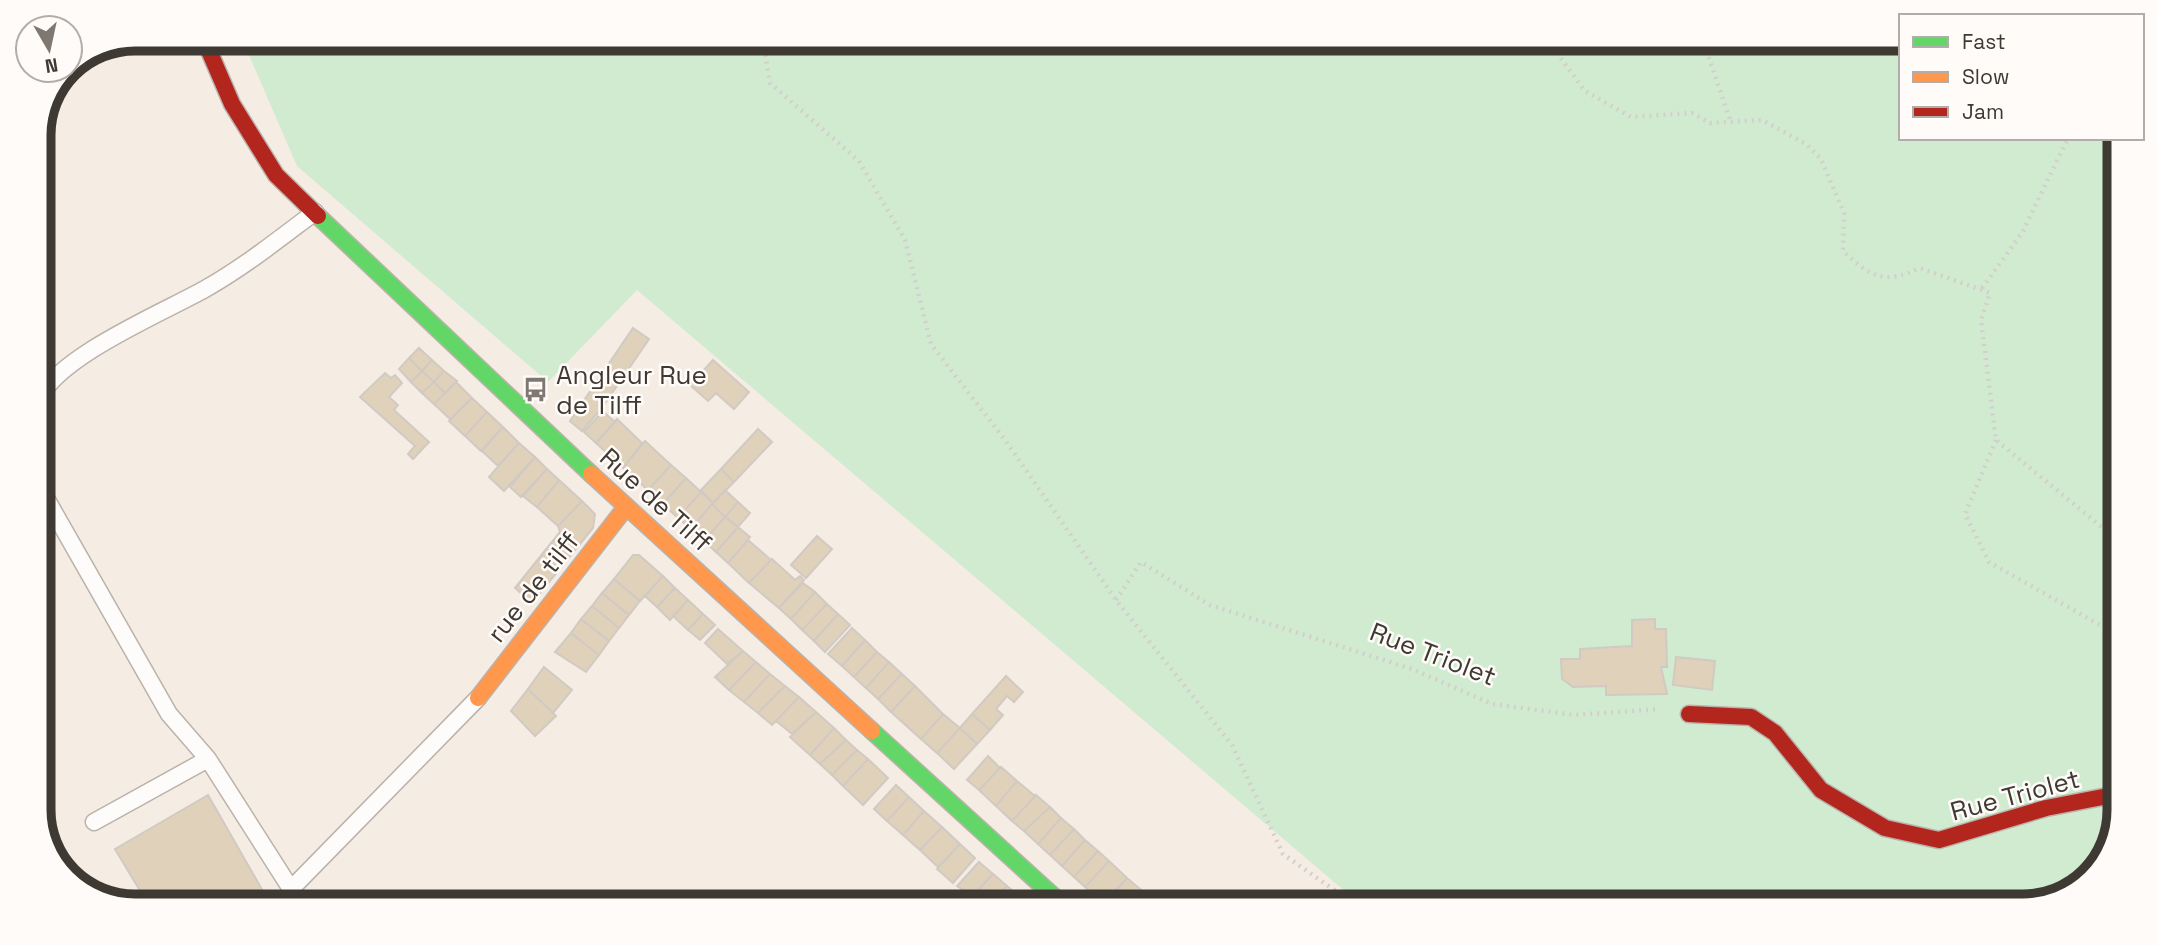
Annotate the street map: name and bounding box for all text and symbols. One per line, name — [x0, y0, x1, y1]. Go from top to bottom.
north arrow — [14, 14, 84, 84]
legend — [1899, 14, 2144, 140]
text: Fast — [1962, 28, 2006, 55]
text: N — [43, 52, 60, 79]
text: Slow — [1962, 63, 2010, 90]
text: Jam — [1962, 98, 2004, 125]
place label: Angleur Rue de Tilff — [556, 358, 707, 422]
bus stop icon: Angleur Rue de Tilff — [522, 376, 550, 404]
street label: Rue de Tilff — [593, 440, 720, 560]
street label: rue de tilff — [479, 525, 587, 649]
street label: Rue Triolet — [1365, 614, 1501, 694]
street label: Rue Triolet — [1947, 761, 2083, 829]

